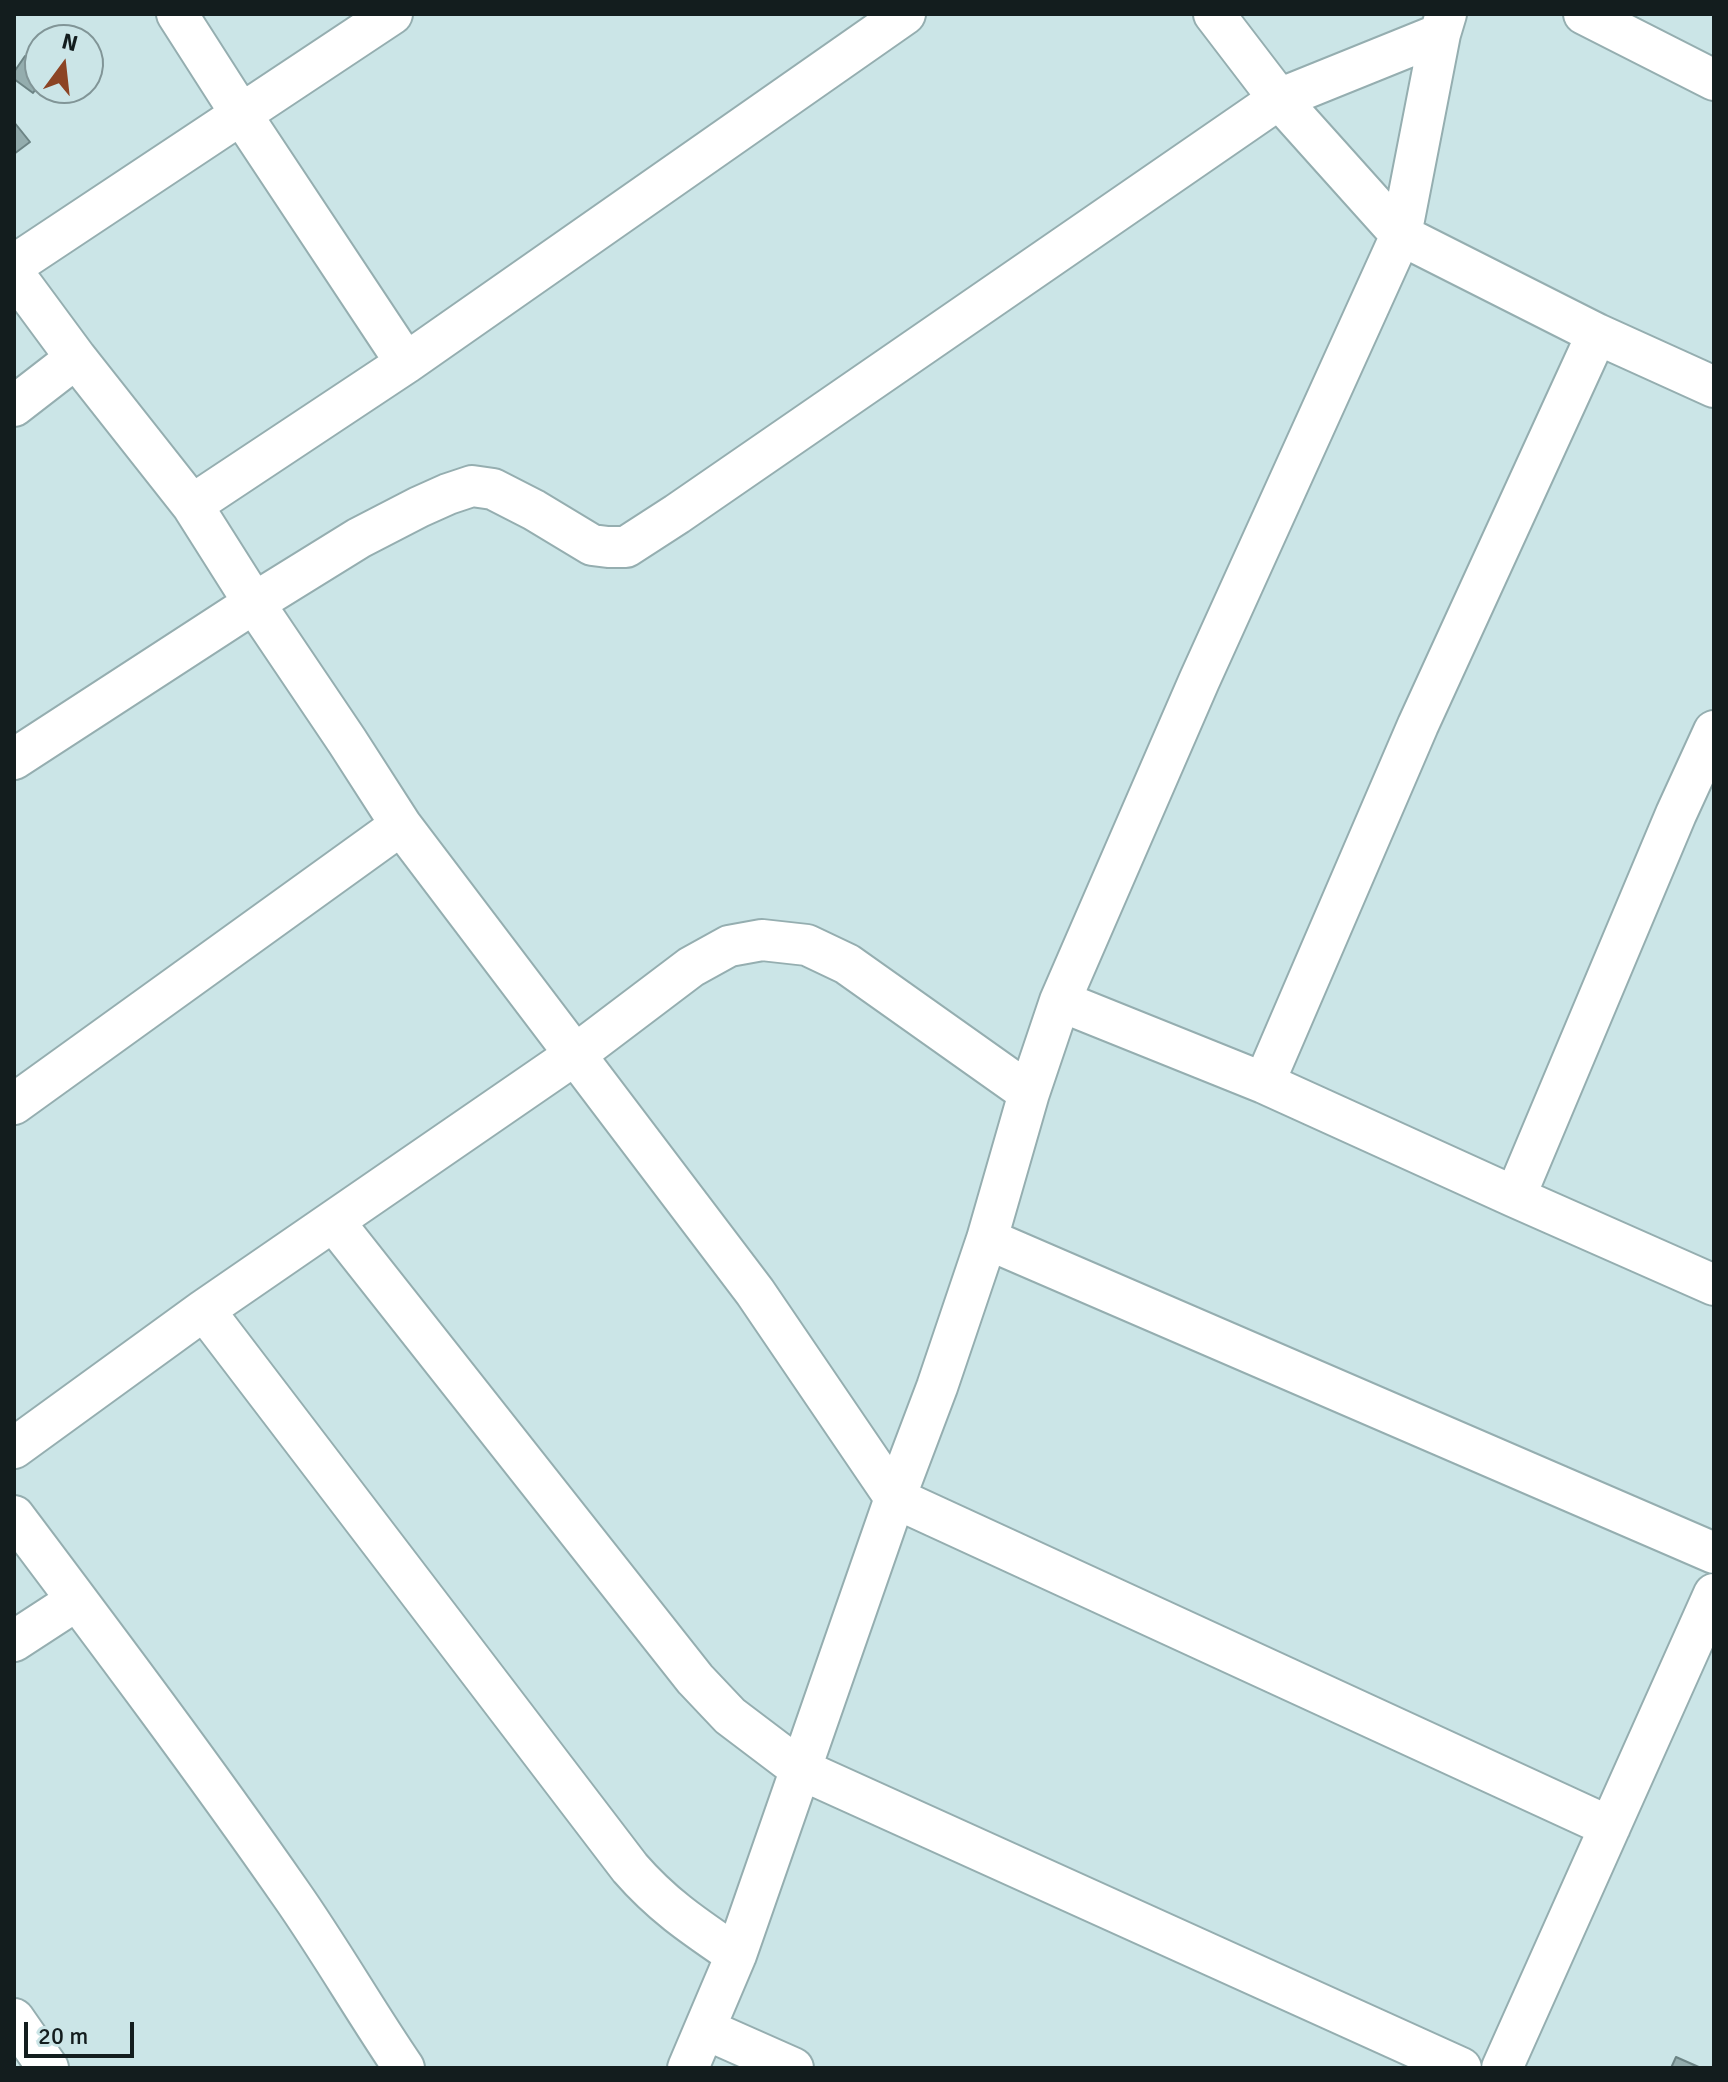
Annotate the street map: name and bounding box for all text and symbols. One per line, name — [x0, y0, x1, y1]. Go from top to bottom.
north arrow — [24, 24, 104, 104]
text: N — [59, 27, 81, 57]
scale bar — [28, 2006, 138, 2056]
text: 20 m — [38, 2021, 88, 2051]

